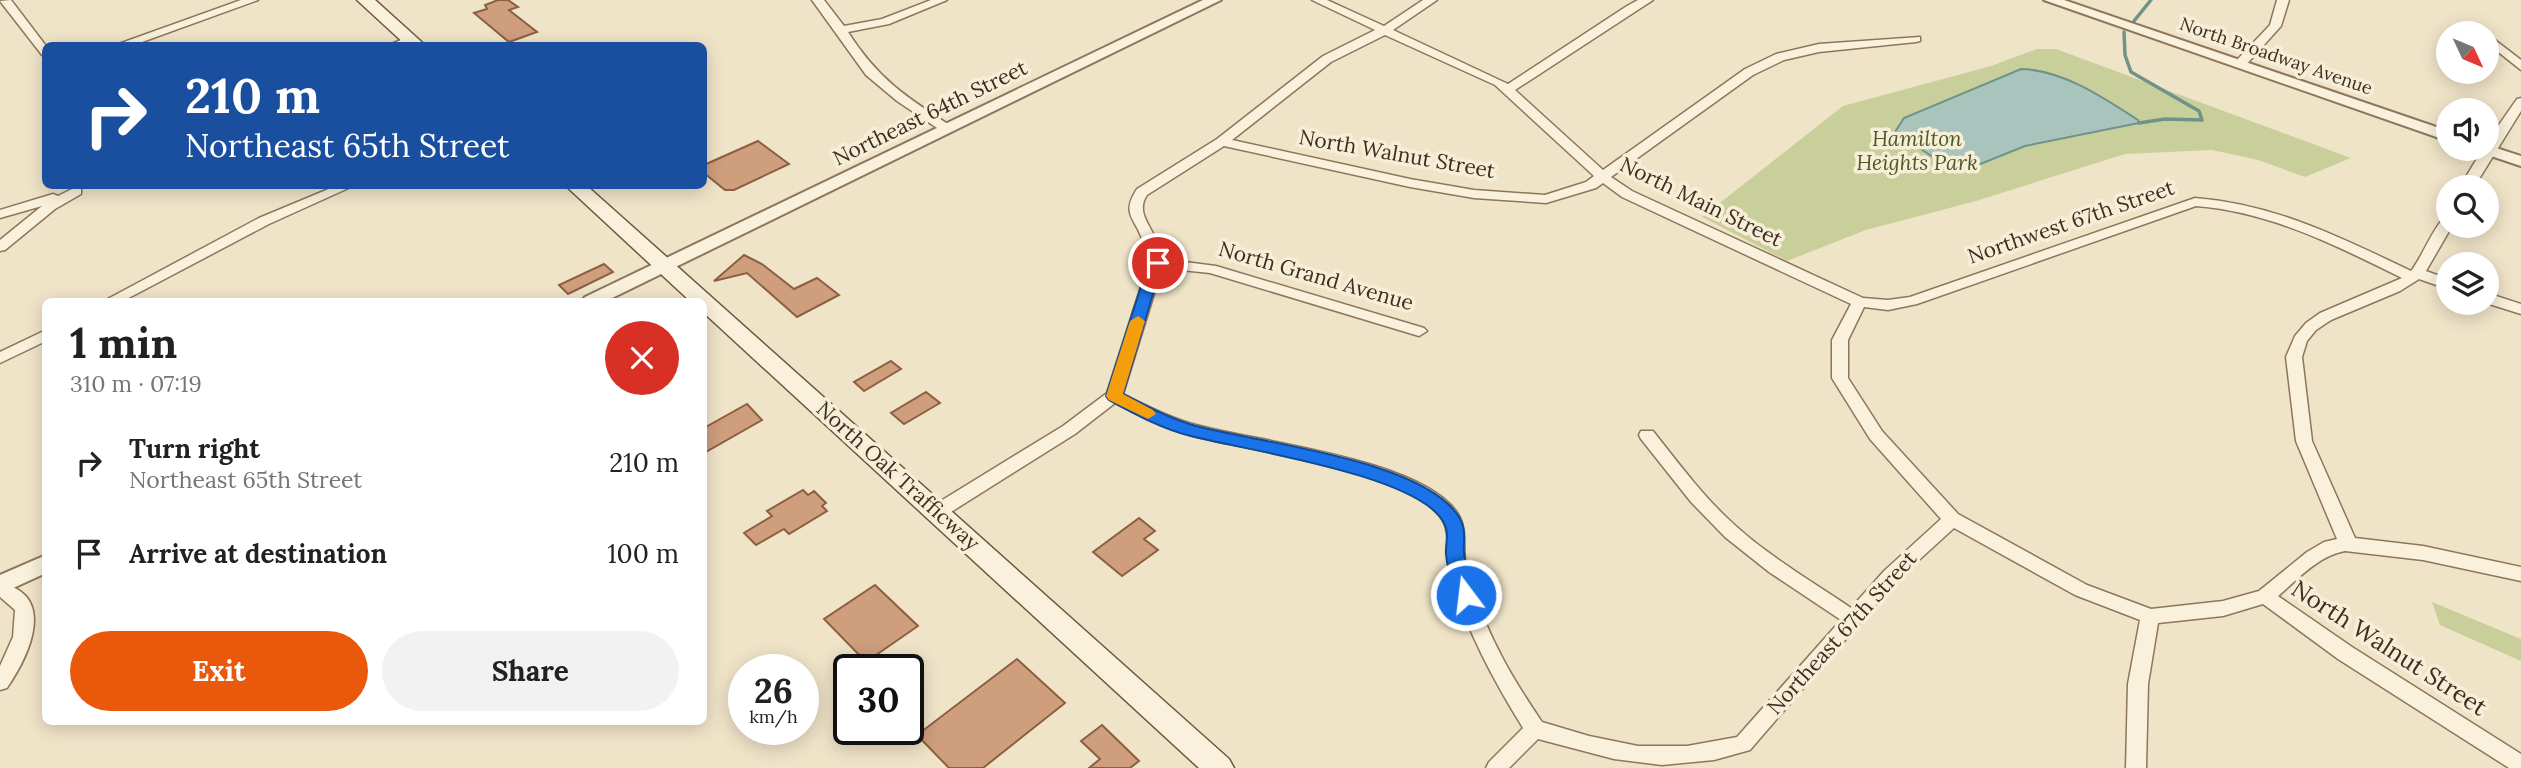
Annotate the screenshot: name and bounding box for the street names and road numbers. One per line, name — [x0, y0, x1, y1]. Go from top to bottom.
street label: North Broadway Avenue — [2177, 12, 2376, 99]
street label: Northeast 64th Street — [828, 53, 1032, 171]
street label: North Walnut Street — [1297, 123, 1498, 184]
street label: North Main Street — [1616, 151, 1788, 253]
street label: Northwest 67th Street — [1964, 173, 2178, 270]
street label: North Grand Avenue — [1216, 235, 1417, 316]
street label: North Oak Trafficway — [811, 395, 986, 556]
street label: Northeast 67th Street — [1761, 545, 1923, 720]
street label: North Walnut Street — [2286, 573, 2494, 723]

